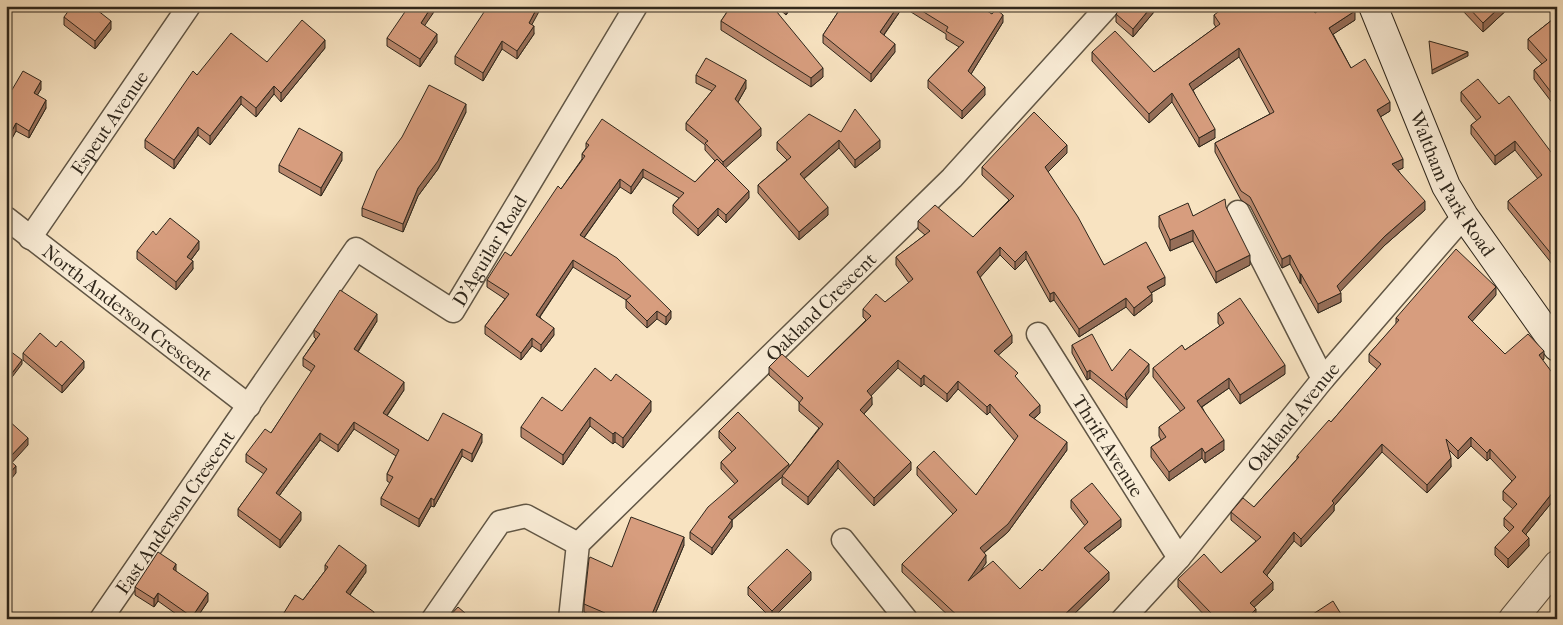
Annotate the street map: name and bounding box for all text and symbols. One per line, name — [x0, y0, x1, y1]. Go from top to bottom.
street label: Espeut Avenue — [67, 67, 153, 179]
street label: Waltham Park Road — [1404, 107, 1500, 261]
street label: D'Aguilar Road — [448, 191, 532, 311]
street label: North Anderson Crescent — [38, 240, 217, 386]
street label: Oakland Crescent — [762, 248, 881, 366]
street label: Oakland Avenue — [1243, 358, 1344, 477]
street label: Thrift Avenue — [1067, 391, 1148, 501]
street label: East Anderson Crescent — [112, 426, 240, 599]

